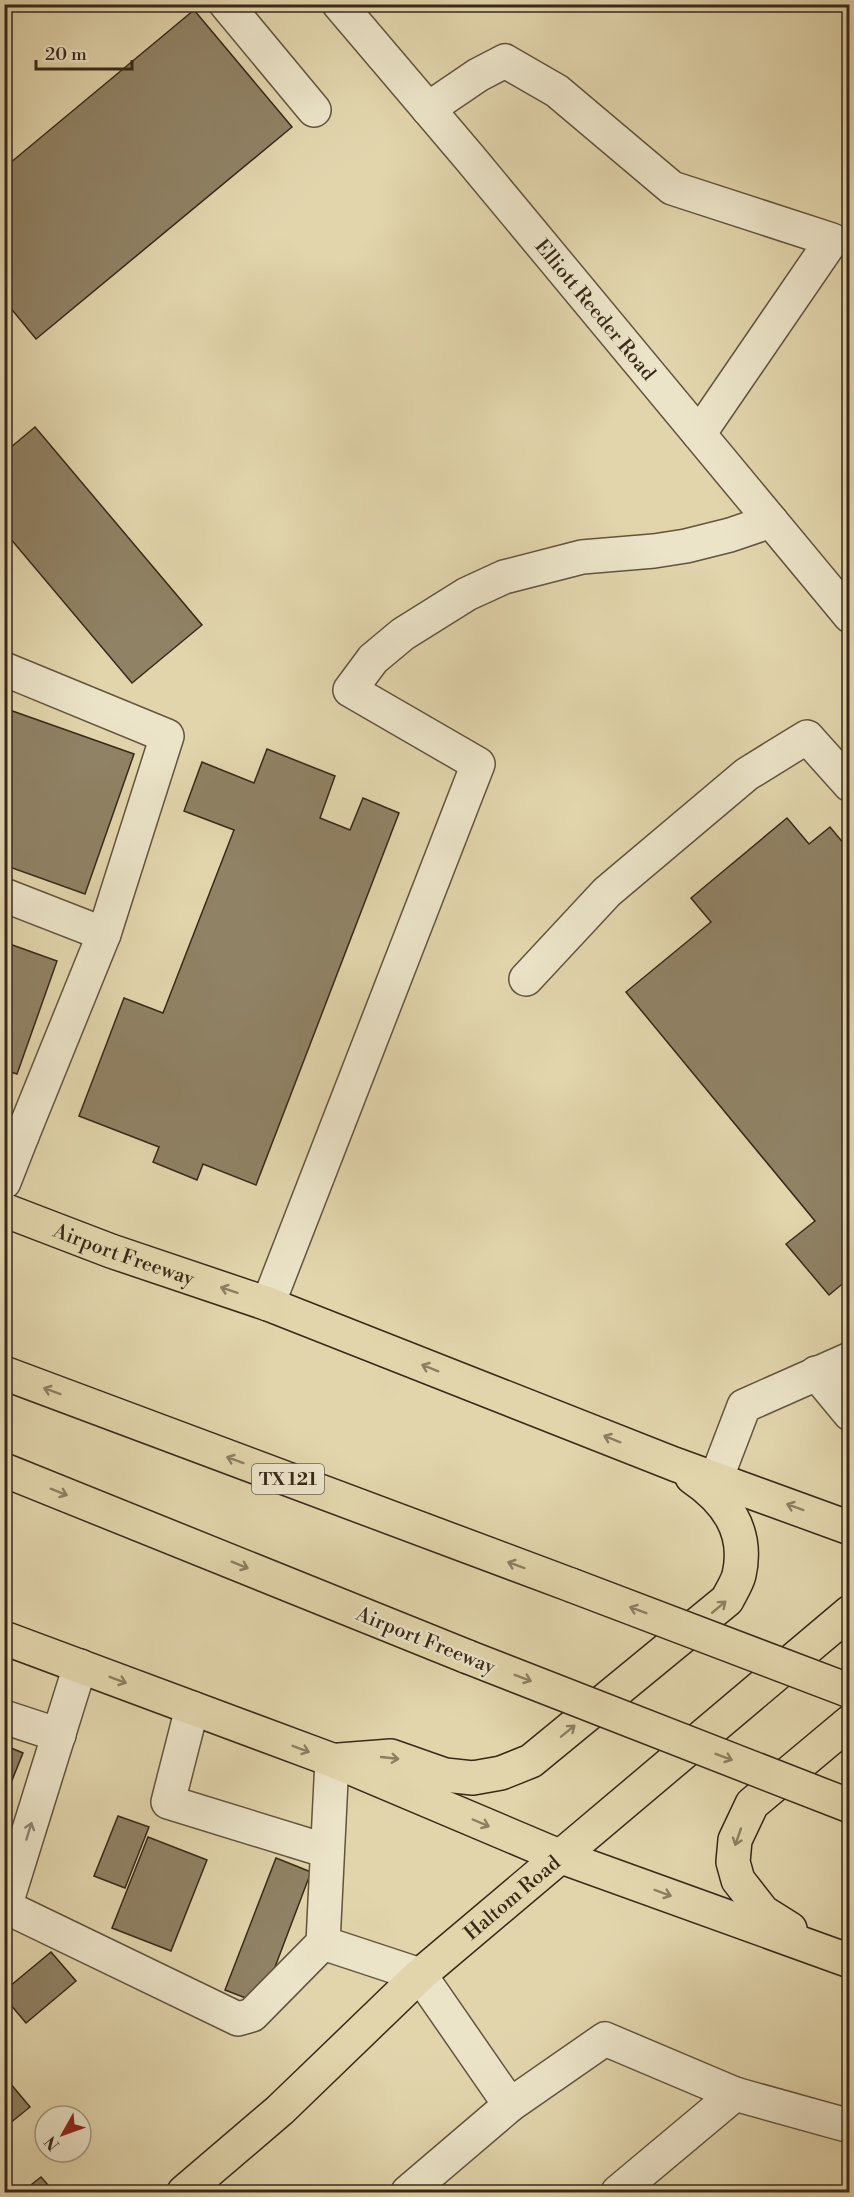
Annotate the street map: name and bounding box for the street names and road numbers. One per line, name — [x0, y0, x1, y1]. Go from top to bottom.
street label: Elliott Reeder Road — [529, 235, 661, 387]
street label: Airport Freeway — [48, 1219, 198, 1292]
road number: TX 121 — [252, 1464, 324, 1494]
street label: Airport Freeway — [351, 1602, 499, 1681]
street label: Haltom Road — [460, 1850, 567, 1946]

